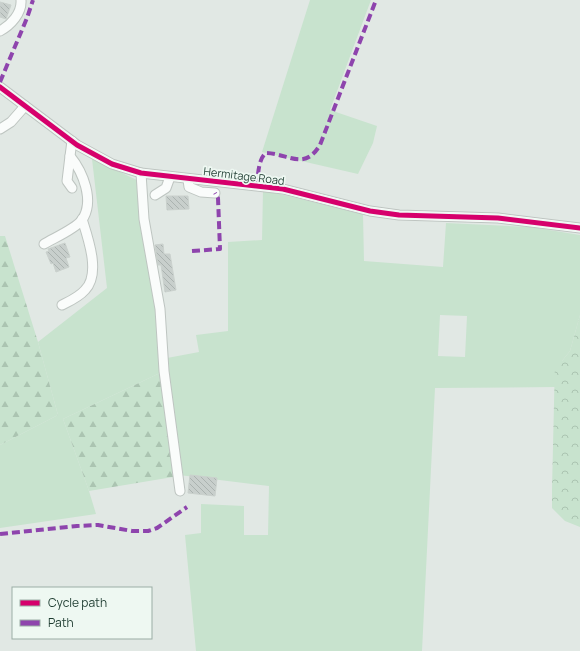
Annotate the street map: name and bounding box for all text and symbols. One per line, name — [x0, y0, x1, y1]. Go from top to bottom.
street label: Hermitage Road — [203, 163, 285, 188]
legend — [12, 587, 152, 639]
text: Cycle path — [48, 594, 107, 611]
text: Path — [48, 614, 74, 631]

